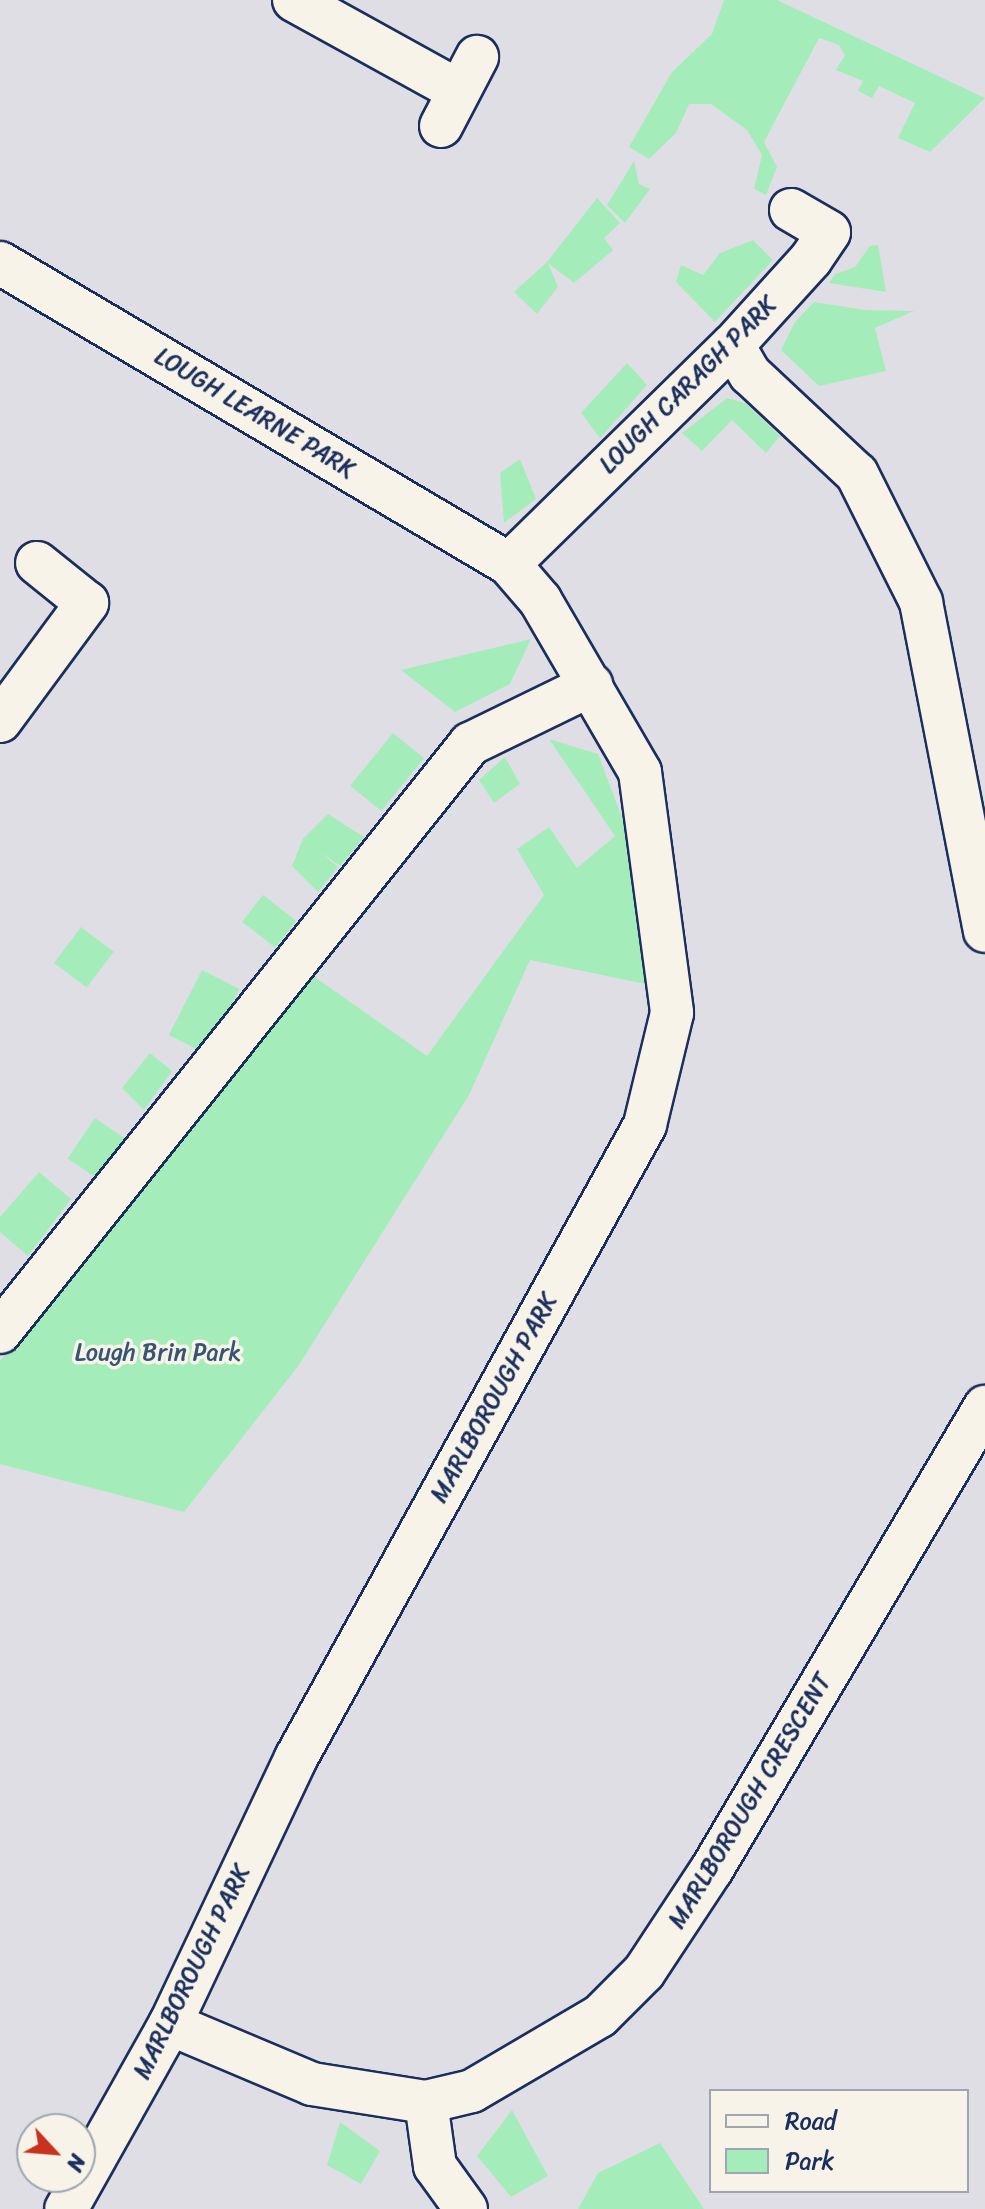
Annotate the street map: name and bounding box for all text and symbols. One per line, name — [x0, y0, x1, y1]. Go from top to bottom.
street label: LOUGH CARAGH PARK — [594, 291, 782, 479]
street label: LOUGH LEARNE PARK — [150, 342, 360, 484]
street label: MARLBOROUGH PARK — [425, 1289, 563, 1507]
park label: Lough Brin Park — [74, 1339, 242, 1367]
street label: MARLBOROUGH CRESCENT — [663, 1670, 837, 1932]
street label: MARLBOROUGH PARK — [128, 1861, 256, 2083]
legend — [709, 2089, 969, 2193]
text: Road — [785, 2100, 836, 2142]
north arrow — [16, 2113, 96, 2193]
text: Park — [785, 2140, 834, 2182]
text: N — [55, 2147, 97, 2178]

